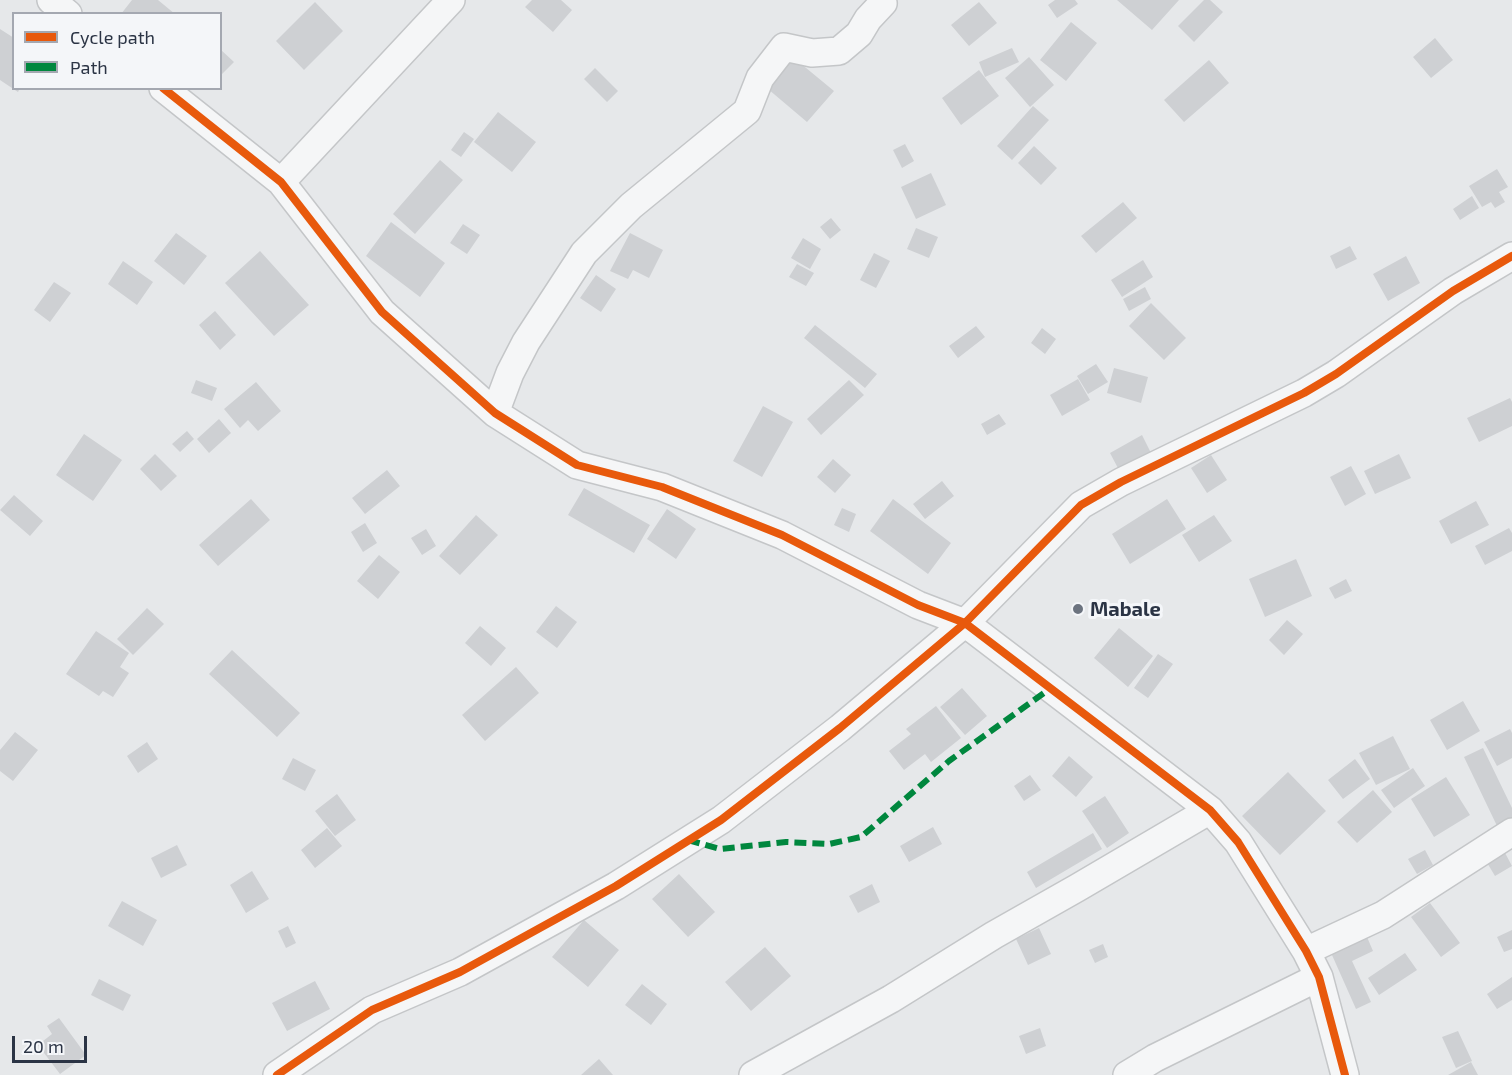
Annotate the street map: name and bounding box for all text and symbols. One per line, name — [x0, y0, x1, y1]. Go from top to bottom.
legend — [12, 12, 222, 90]
text: Cycle path — [70, 26, 155, 48]
text: Path — [70, 56, 108, 78]
place label: Mabale — [1090, 597, 1161, 621]
marker: Mabale — [1071, 602, 1085, 616]
scale bar — [15, 1024, 90, 1062]
text: 20 m — [23, 1035, 64, 1057]

